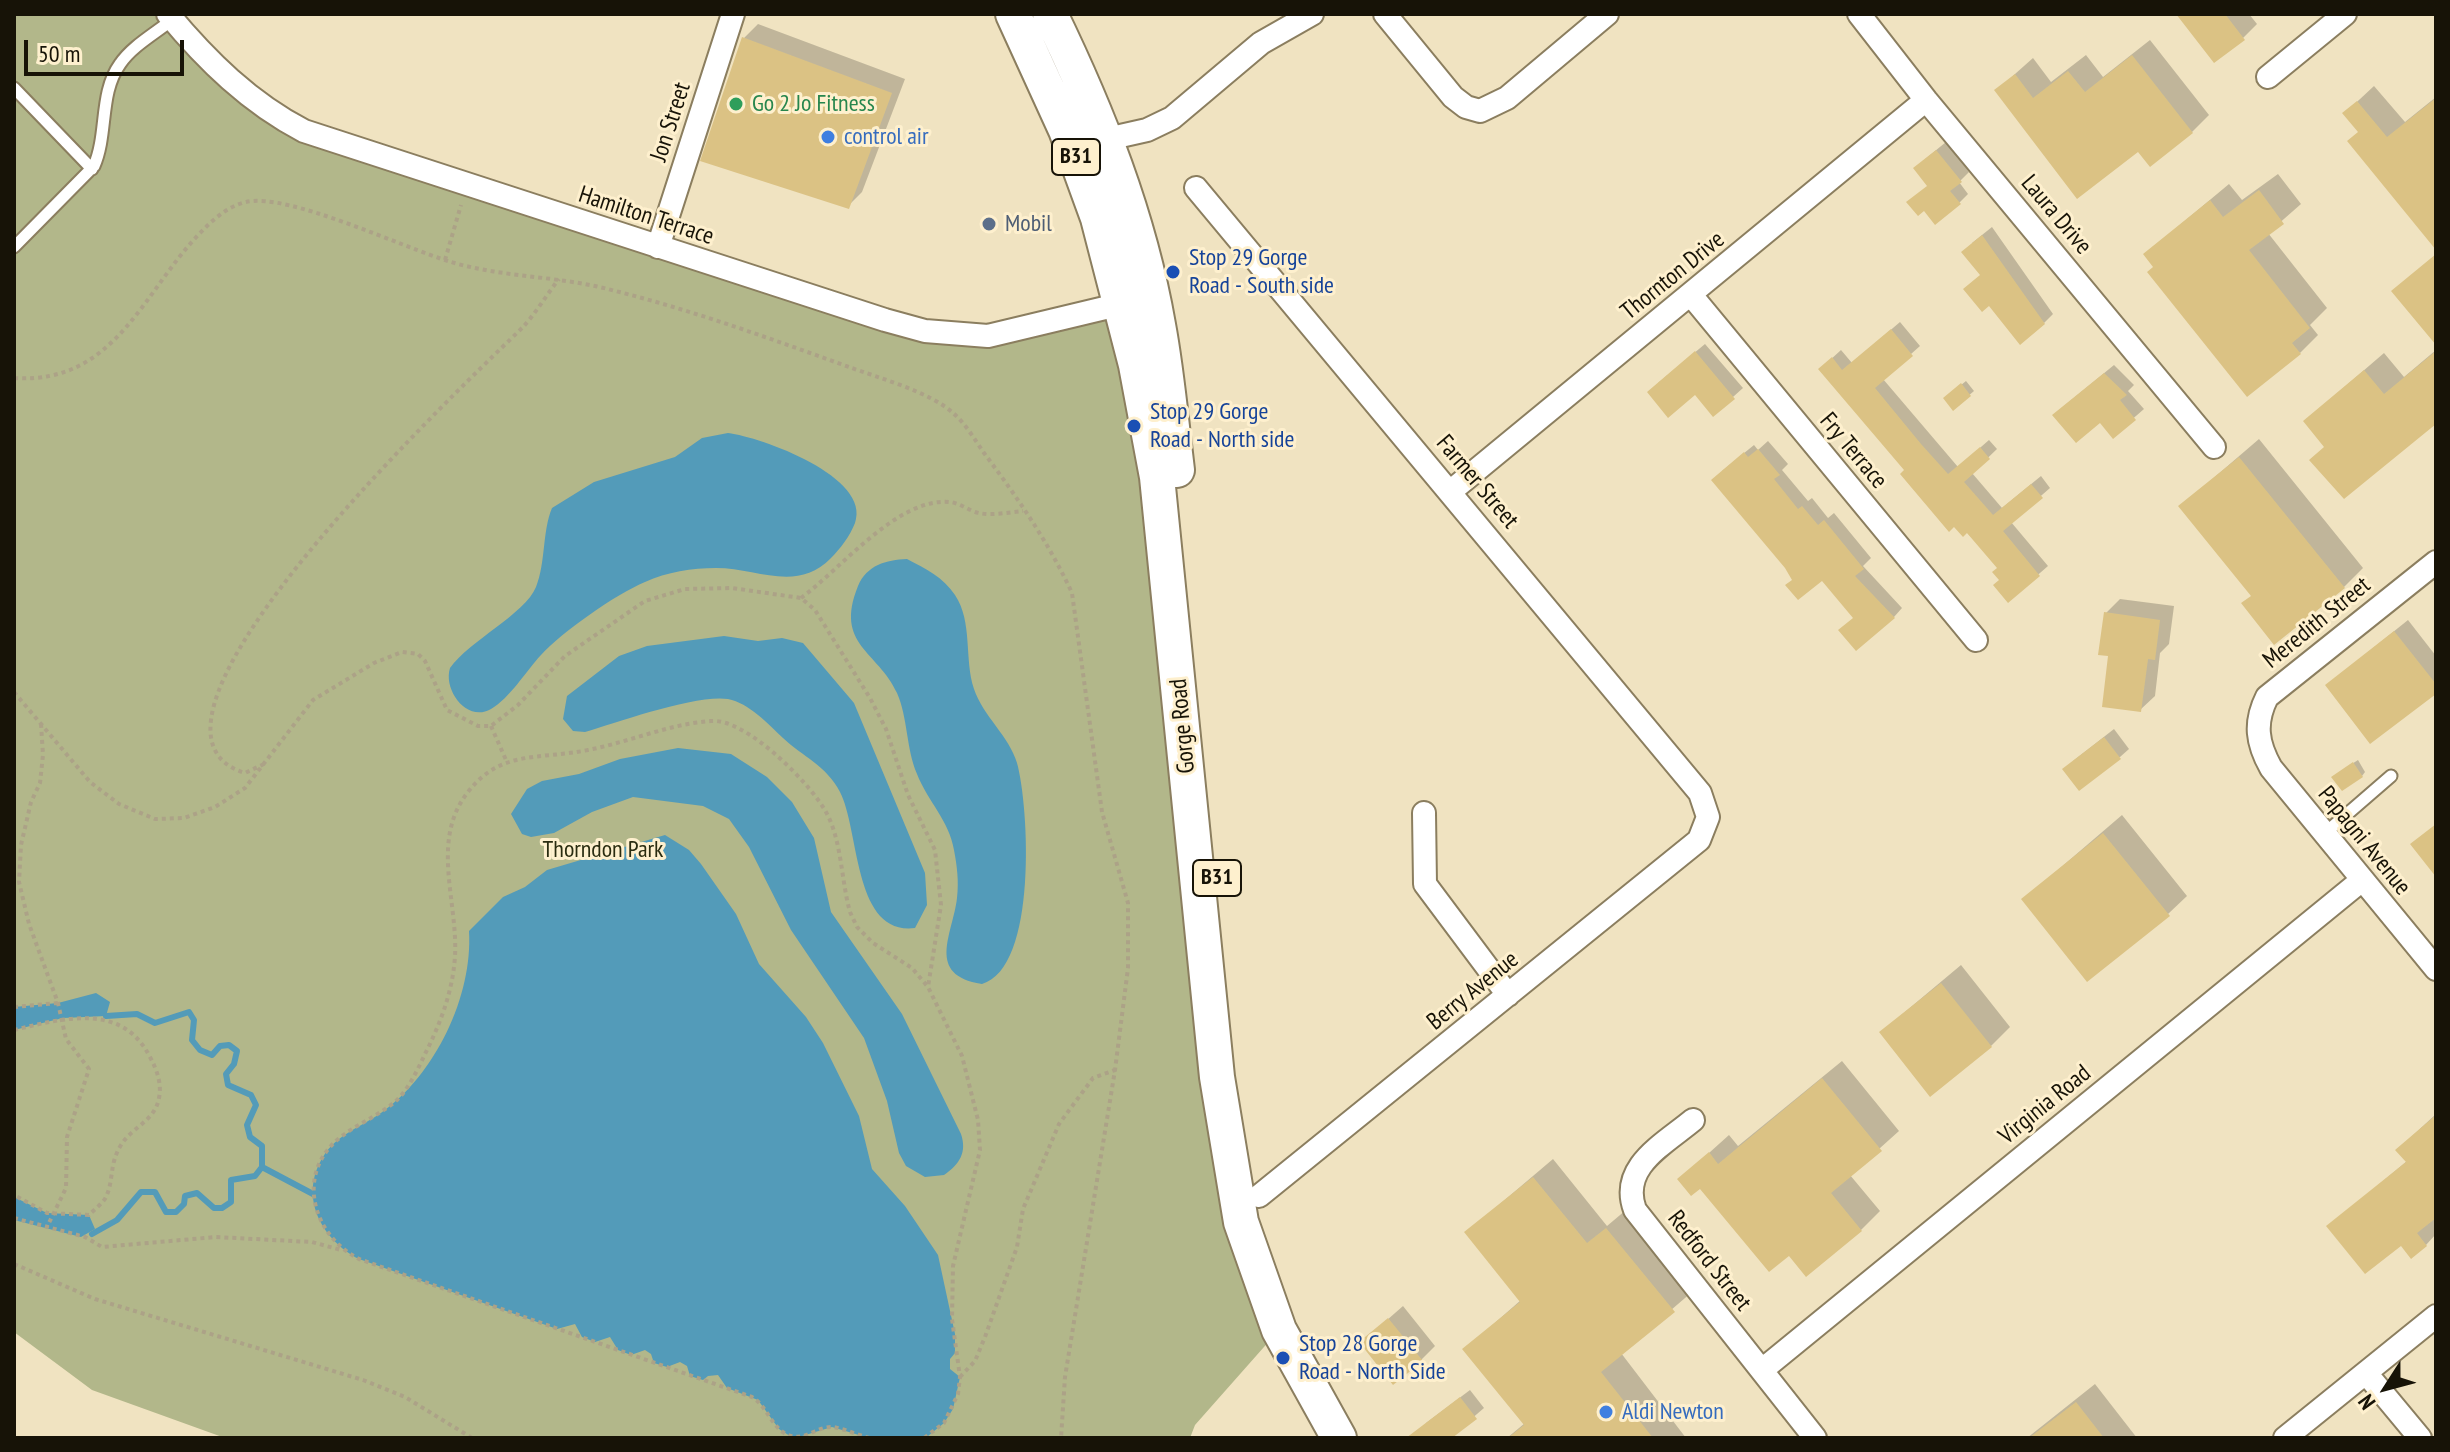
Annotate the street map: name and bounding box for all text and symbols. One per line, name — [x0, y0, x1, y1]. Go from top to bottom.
scale bar — [28, 24, 188, 74]
text: 50 m — [38, 38, 80, 69]
street label: Jon Street — [645, 79, 697, 165]
place label: Go 2 Jo Fitness — [752, 90, 875, 118]
marker: Go 2 Jo Fitness — [727, 95, 745, 113]
place label: control air — [844, 123, 929, 151]
marker: control air — [819, 128, 837, 146]
road number: B31 — [1052, 139, 1100, 175]
street label: Laura Drive — [2015, 170, 2097, 260]
street label: Hamilton Terrace — [575, 181, 717, 251]
place label: Mobil — [1005, 210, 1052, 238]
marker: Mobil — [980, 215, 998, 233]
street label: Thornton Drive — [1615, 226, 1731, 326]
place label: Stop 29 Gorge Road - South side — [1189, 244, 1334, 300]
marker: Stop 29 Gorge Road - South side — [1164, 263, 1182, 281]
place label: Stop 29 Gorge Road - North side — [1150, 398, 1294, 454]
street label: Fry Terrace — [1813, 407, 1893, 495]
marker: Stop 29 Gorge Road - North side — [1125, 417, 1143, 435]
street label: Farmer Street — [1430, 429, 1524, 535]
street label: Meredith Street — [2258, 571, 2376, 675]
street label: Gorge Road — [1165, 677, 1201, 775]
street label: Papagni Avenue — [2311, 781, 2417, 901]
park label: Thorndon Park — [543, 836, 663, 864]
road number: B31 — [1193, 860, 1241, 896]
street label: Berry Avenue — [1422, 945, 1524, 1037]
street label: Virginia Road — [1993, 1059, 2097, 1151]
street label: Redford Street — [1661, 1205, 1757, 1317]
place label: Stop 28 Gorge Road - North Side — [1299, 1330, 1446, 1386]
north arrow — [2346, 1348, 2426, 1428]
marker: Stop 28 Gorge Road - North Side — [1274, 1349, 1292, 1367]
text: N — [2352, 1389, 2381, 1415]
place label: Aldi Newton — [1622, 1398, 1724, 1426]
marker: Aldi Newton — [1597, 1403, 1615, 1421]

